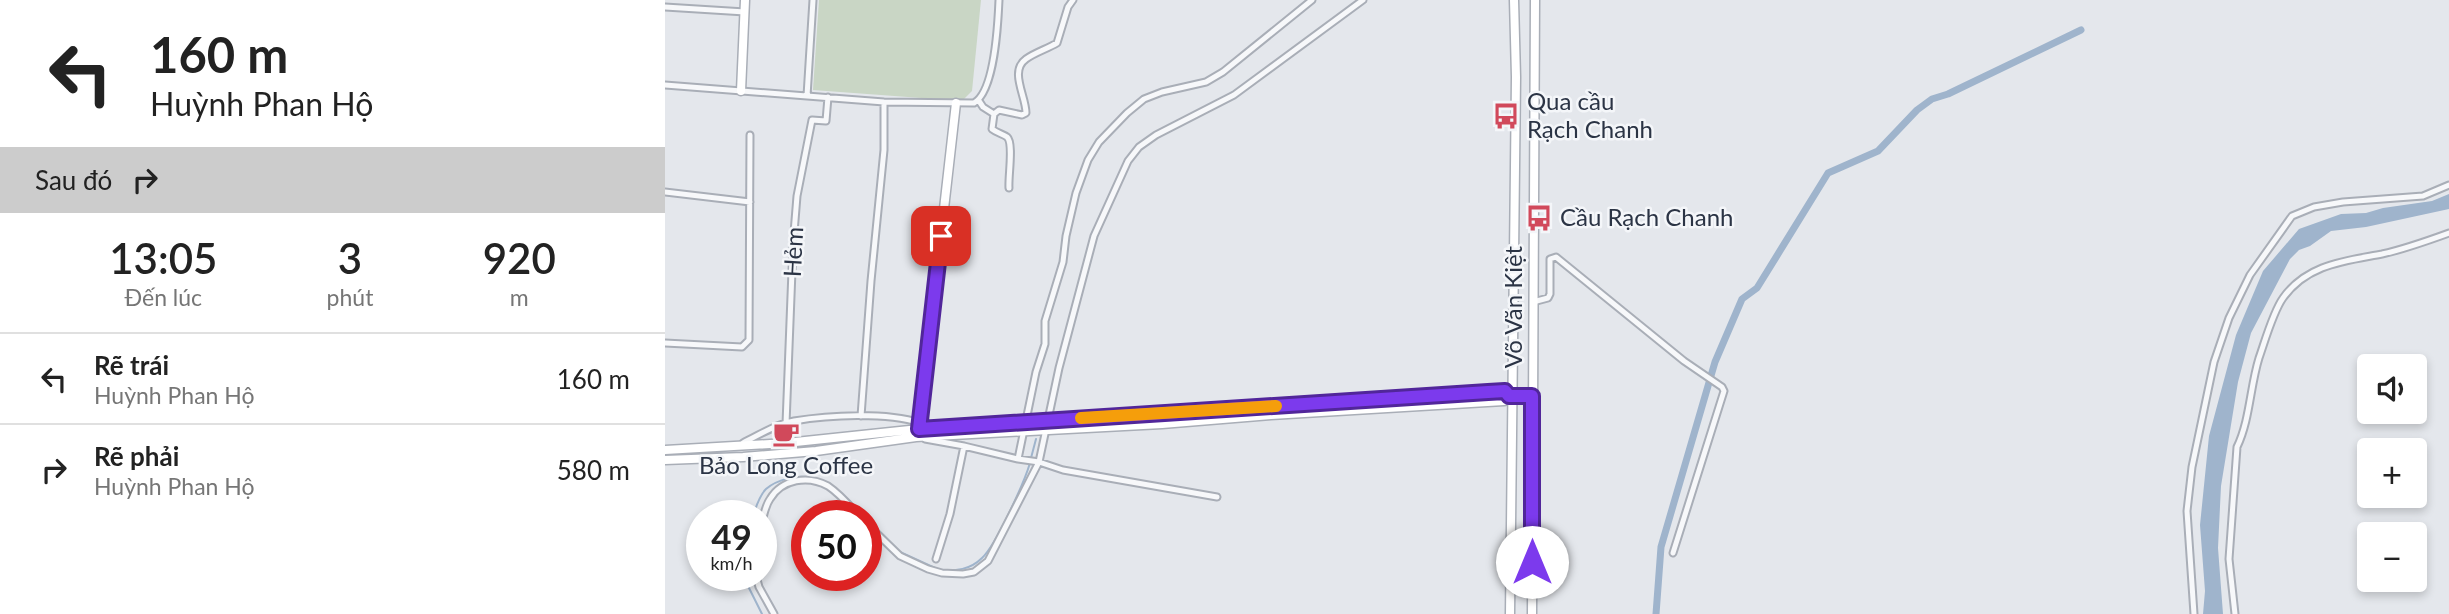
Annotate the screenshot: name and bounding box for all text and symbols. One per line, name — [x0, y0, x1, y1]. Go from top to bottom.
text: 160 m — [150, 25, 288, 83]
icon: left — [35, 28, 126, 119]
text: Huỳnh Phan Hộ — [150, 84, 373, 123]
place label: Qua cầu Rạch Chanh — [1527, 86, 1653, 143]
bus stop icon: Qua cầu Rạch Chanh — [1491, 101, 1521, 131]
icon: right — [126, 161, 164, 199]
text: Sau đó — [35, 164, 112, 196]
place label: Cầu Rạch Chanh — [1560, 202, 1733, 231]
bus stop icon: Cầu Rạch Chanh — [1524, 203, 1554, 233]
pin — [911, 206, 971, 266]
icon: arrive — [922, 217, 960, 255]
street label: Hẻm — [777, 226, 808, 278]
text: 13:05 — [109, 233, 217, 283]
text: 3 — [338, 233, 362, 283]
text: 920 — [483, 233, 556, 283]
street label: Võ Văn Kiệt — [1498, 245, 1527, 368]
text: Đến lúc — [124, 283, 202, 311]
text: phút — [327, 283, 373, 311]
text: m — [510, 283, 529, 311]
text: Rẽ trái — [94, 349, 169, 381]
map controls — [2357, 354, 2427, 592]
button: sound — [2357, 354, 2427, 424]
icon: left — [35, 360, 73, 398]
text: 160 m — [557, 363, 630, 395]
text: Huỳnh Phan Hộ — [94, 381, 255, 409]
cafe icon: Bảo Long Coffee — [771, 419, 801, 449]
button: + — [2357, 438, 2427, 508]
text: Rẽ phải — [94, 440, 179, 472]
place label: Bảo Long Coffee — [699, 450, 873, 479]
icon: right — [35, 451, 73, 489]
text: 580 m — [557, 454, 630, 486]
text: Huỳnh Phan Hộ — [94, 472, 255, 500]
speed limit sign: 50 — [791, 500, 882, 591]
text: 49 — [711, 515, 752, 557]
button: − — [2357, 522, 2427, 592]
position arrow — [1495, 525, 1569, 599]
text: km/h — [710, 552, 753, 574]

